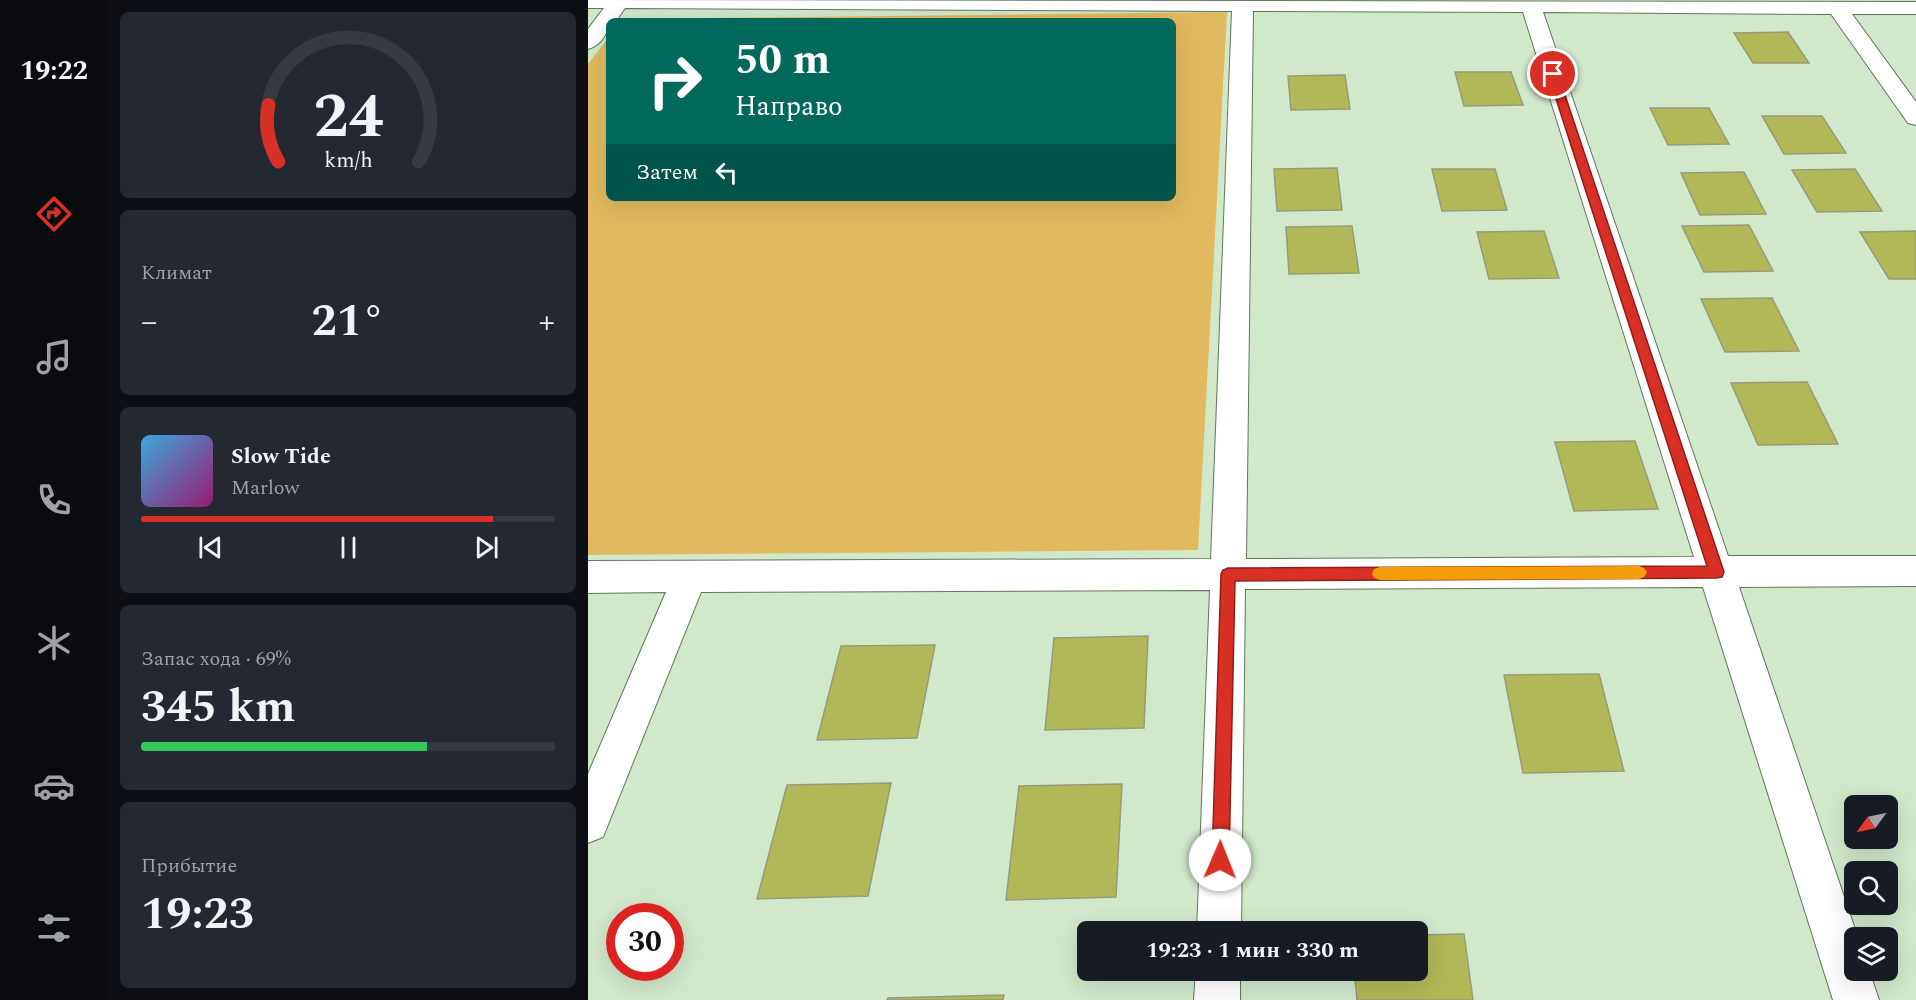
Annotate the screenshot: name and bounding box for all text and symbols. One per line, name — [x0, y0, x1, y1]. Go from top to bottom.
text: 50 m — [735, 29, 830, 92]
icon: right — [636, 42, 714, 120]
pin — [1527, 48, 1578, 99]
text: 19:22 — [20, 50, 88, 92]
icon: arrive — [1536, 57, 1569, 90]
text: 24 — [313, 70, 383, 165]
text: Направо — [735, 86, 843, 128]
text: km/h — [324, 144, 372, 177]
text: Затем — [636, 156, 698, 189]
icon: left — [710, 156, 743, 189]
icon: directions — [33, 193, 75, 235]
text: Климат — [141, 258, 212, 288]
text: 21° — [312, 287, 385, 356]
text: − — [141, 297, 158, 347]
text: + — [539, 297, 555, 347]
icon: music — [33, 336, 75, 378]
text: Slow Tide — [231, 440, 331, 473]
text: Marlow — [231, 473, 300, 503]
icon: phone — [33, 479, 75, 521]
icon: previous — [194, 531, 227, 564]
icon: pause — [332, 531, 365, 564]
icon: next — [470, 531, 503, 564]
icon: climate — [33, 622, 75, 664]
text: Запас хода · 69% — [141, 644, 291, 674]
text: 345 km — [141, 673, 296, 742]
icon: car — [33, 765, 75, 807]
north arrow — [1844, 795, 1898, 849]
map controls — [1844, 795, 1898, 981]
position arrow — [1188, 828, 1252, 892]
text: Прибытие — [141, 851, 237, 881]
button: search — [1844, 861, 1898, 915]
text: 19:23 — [141, 880, 254, 949]
speed limit sign: 30 — [606, 903, 684, 981]
icon: filters — [33, 907, 75, 949]
button: layers — [1844, 927, 1898, 981]
text: 19:23 · 1 мин · 330 m — [1146, 934, 1359, 967]

